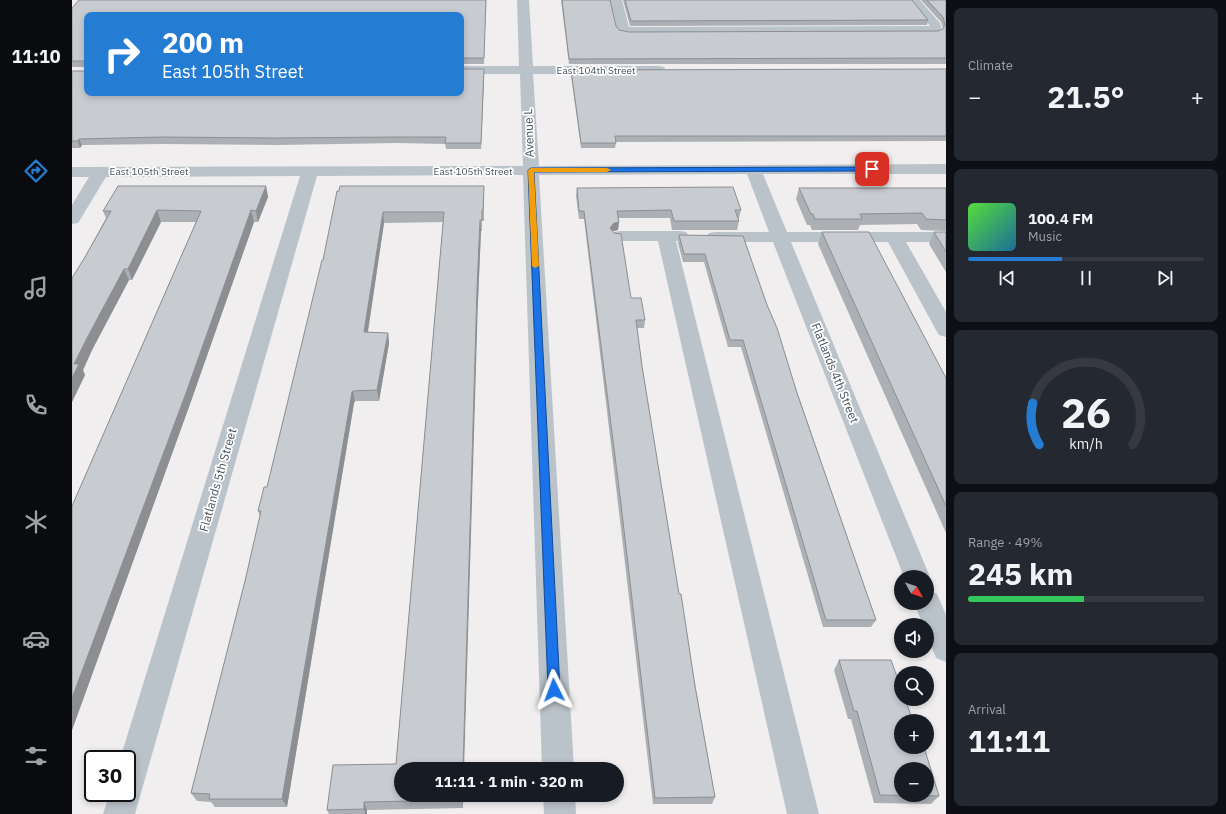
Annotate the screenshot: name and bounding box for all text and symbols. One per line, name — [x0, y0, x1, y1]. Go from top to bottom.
text: 200 m — [162, 24, 244, 61]
icon: right — [96, 28, 148, 80]
text: 11:10 — [11, 45, 61, 68]
text: Climate — [968, 57, 1013, 74]
text: East 105th Street — [162, 60, 304, 83]
street label: East 104th Street — [557, 64, 636, 77]
text: 21.5° — [1047, 77, 1125, 116]
text: − — [968, 82, 981, 111]
text: + — [1191, 82, 1204, 111]
street label: Avenue L — [520, 108, 537, 158]
pin — [855, 152, 889, 186]
icon: directions — [22, 157, 50, 185]
icon: arrive — [861, 158, 883, 180]
street label: East 105th Street — [110, 165, 189, 178]
street label: East 105th Street — [434, 165, 513, 178]
text: 100.4 FM — [1028, 209, 1093, 228]
text: Music — [1028, 228, 1062, 245]
icon: previous — [996, 267, 1018, 289]
icon: pause — [1075, 267, 1097, 289]
icon: next — [1154, 267, 1176, 289]
icon: music — [22, 274, 50, 302]
street label: Flatlands 4th Street — [809, 321, 862, 425]
text: 26 — [1061, 385, 1111, 439]
icon: phone — [22, 391, 50, 419]
street label: Flatlands 5th Street — [196, 427, 239, 533]
text: km/h — [1069, 434, 1103, 453]
icon: climate — [22, 508, 50, 536]
text: Range · 49% — [968, 534, 1042, 551]
text: 245 km — [968, 554, 1073, 593]
north arrow — [894, 570, 934, 610]
map controls — [894, 570, 934, 802]
button: sound — [894, 618, 934, 658]
icon: car — [22, 625, 50, 653]
button: search — [894, 666, 934, 706]
position arrow — [533, 669, 575, 711]
text: Arrival — [968, 701, 1006, 718]
button: + — [894, 714, 934, 754]
text: 11:11 — [968, 721, 1050, 760]
icon: filters — [22, 742, 50, 770]
speed limit sign: 30 — [84, 750, 136, 802]
button: − — [894, 762, 934, 802]
text: 11:11 · 1 min · 320 m — [435, 772, 583, 791]

